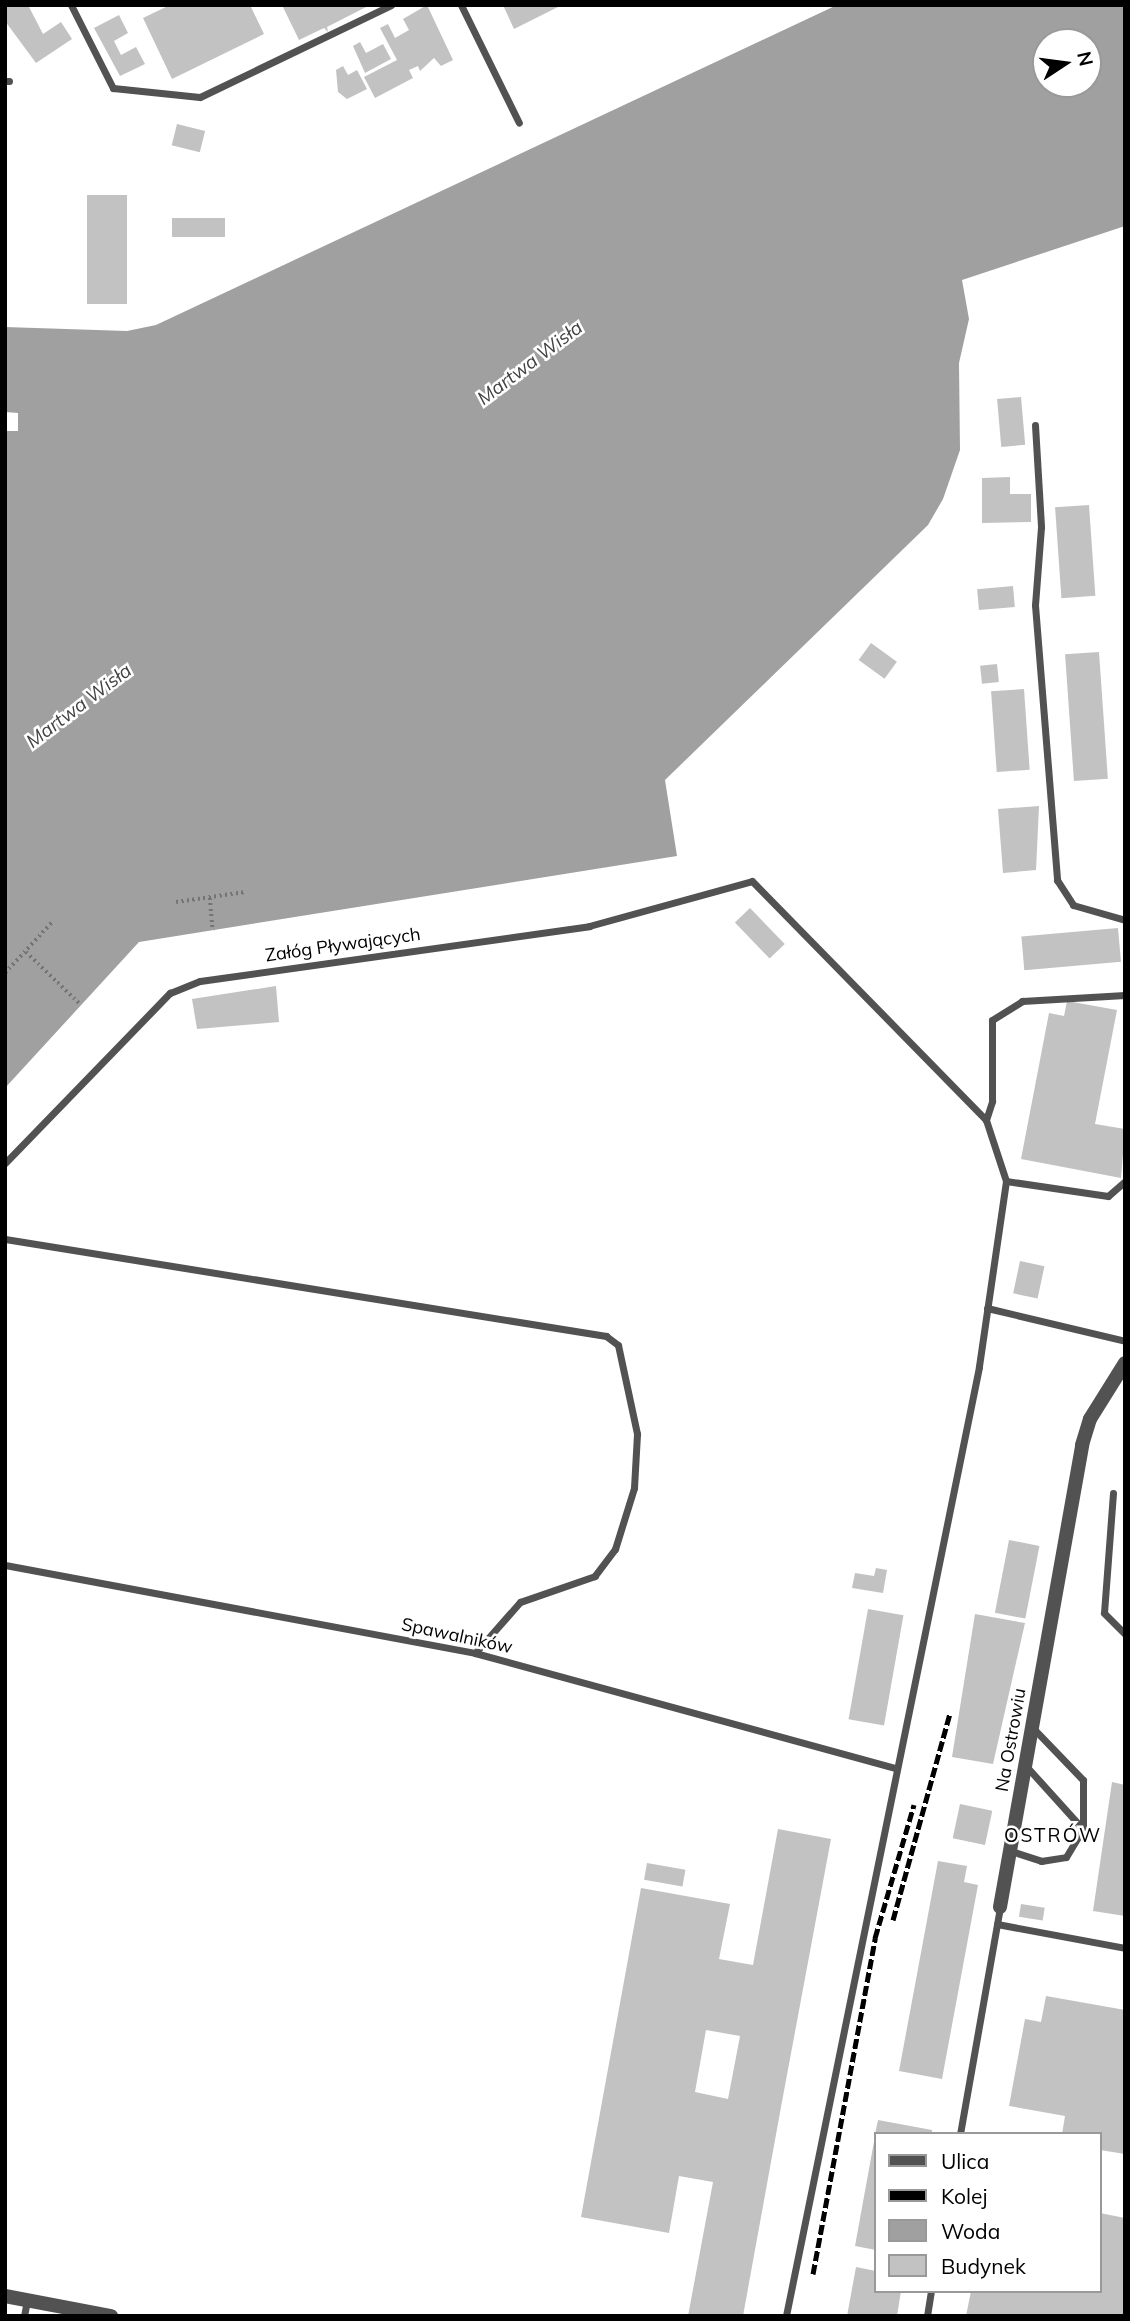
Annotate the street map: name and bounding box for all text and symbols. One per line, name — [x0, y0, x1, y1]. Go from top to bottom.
north arrow — [1032, 28, 1102, 98]
text: N — [1072, 49, 1099, 68]
water label: Martwa Wisła — [473, 316, 587, 410]
water label: Martwa Wisła — [22, 659, 136, 753]
street label: Załóg Pływających — [264, 923, 422, 967]
street label: Spawalników — [400, 1614, 514, 1658]
street label: Na Ostrowiu — [991, 1686, 1031, 1794]
district label: OSTRÓW — [1005, 1825, 1101, 1847]
legend — [874, 2132, 1102, 2293]
text: Ulica — [941, 2148, 989, 2174]
text: Kolej — [941, 2183, 988, 2209]
text: Woda — [941, 2218, 1000, 2244]
text: Budynek — [941, 2253, 1026, 2279]

